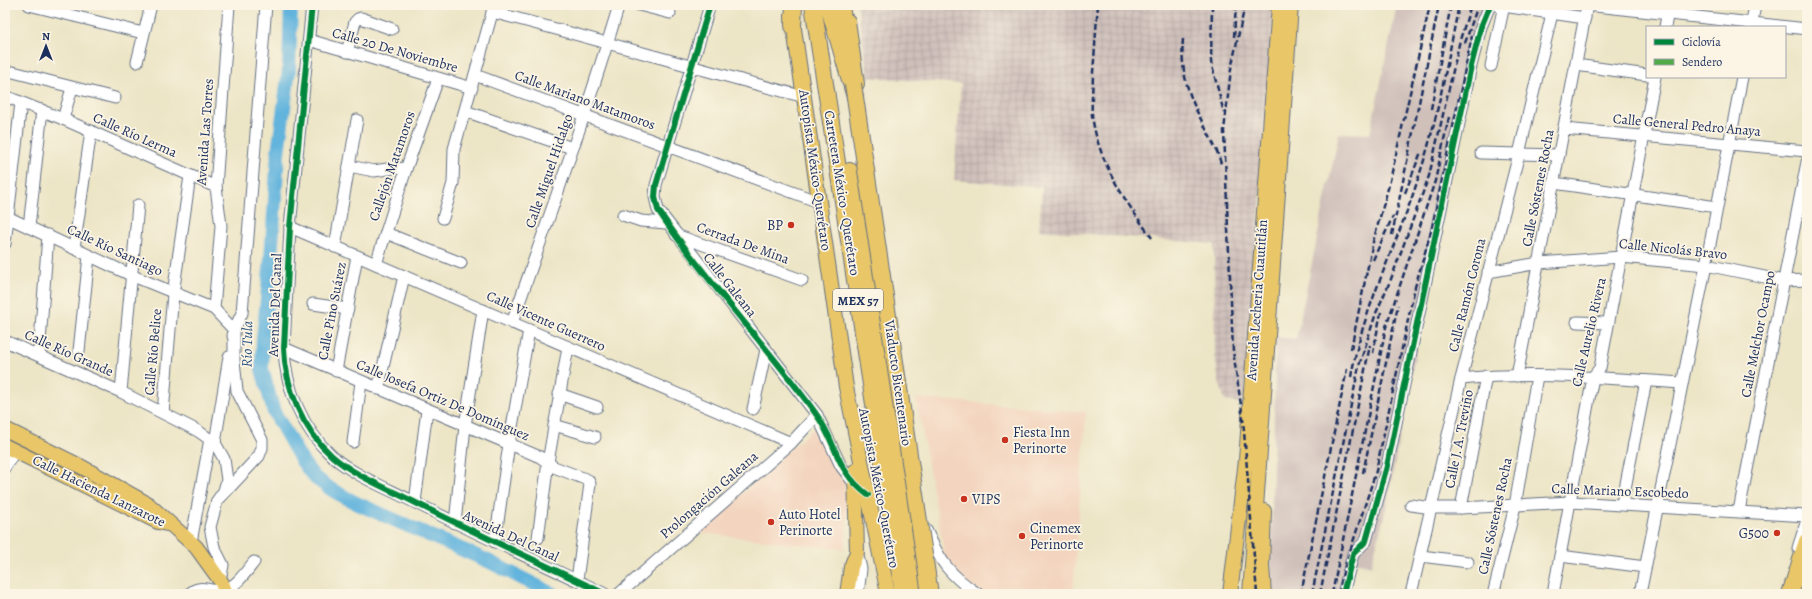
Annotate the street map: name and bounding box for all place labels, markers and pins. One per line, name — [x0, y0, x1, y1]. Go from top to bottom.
place label: BP — [767, 216, 783, 235]
marker: BP — [786, 220, 796, 230]
place label: Fiesta Inn Perinorte — [1013, 423, 1070, 458]
marker: Fiesta Inn Perinorte — [1000, 435, 1010, 445]
place label: VIPS — [971, 490, 1001, 509]
marker: VIPS — [959, 494, 969, 504]
place label: Auto Hotel Perinorte — [778, 505, 841, 540]
marker: Auto Hotel Perinorte — [766, 517, 776, 527]
place label: Cinemex Perinorte — [1030, 519, 1084, 554]
place label: G500 — [1739, 524, 1769, 543]
marker: G500 — [1772, 528, 1782, 538]
marker: Cinemex Perinorte — [1017, 531, 1027, 541]

